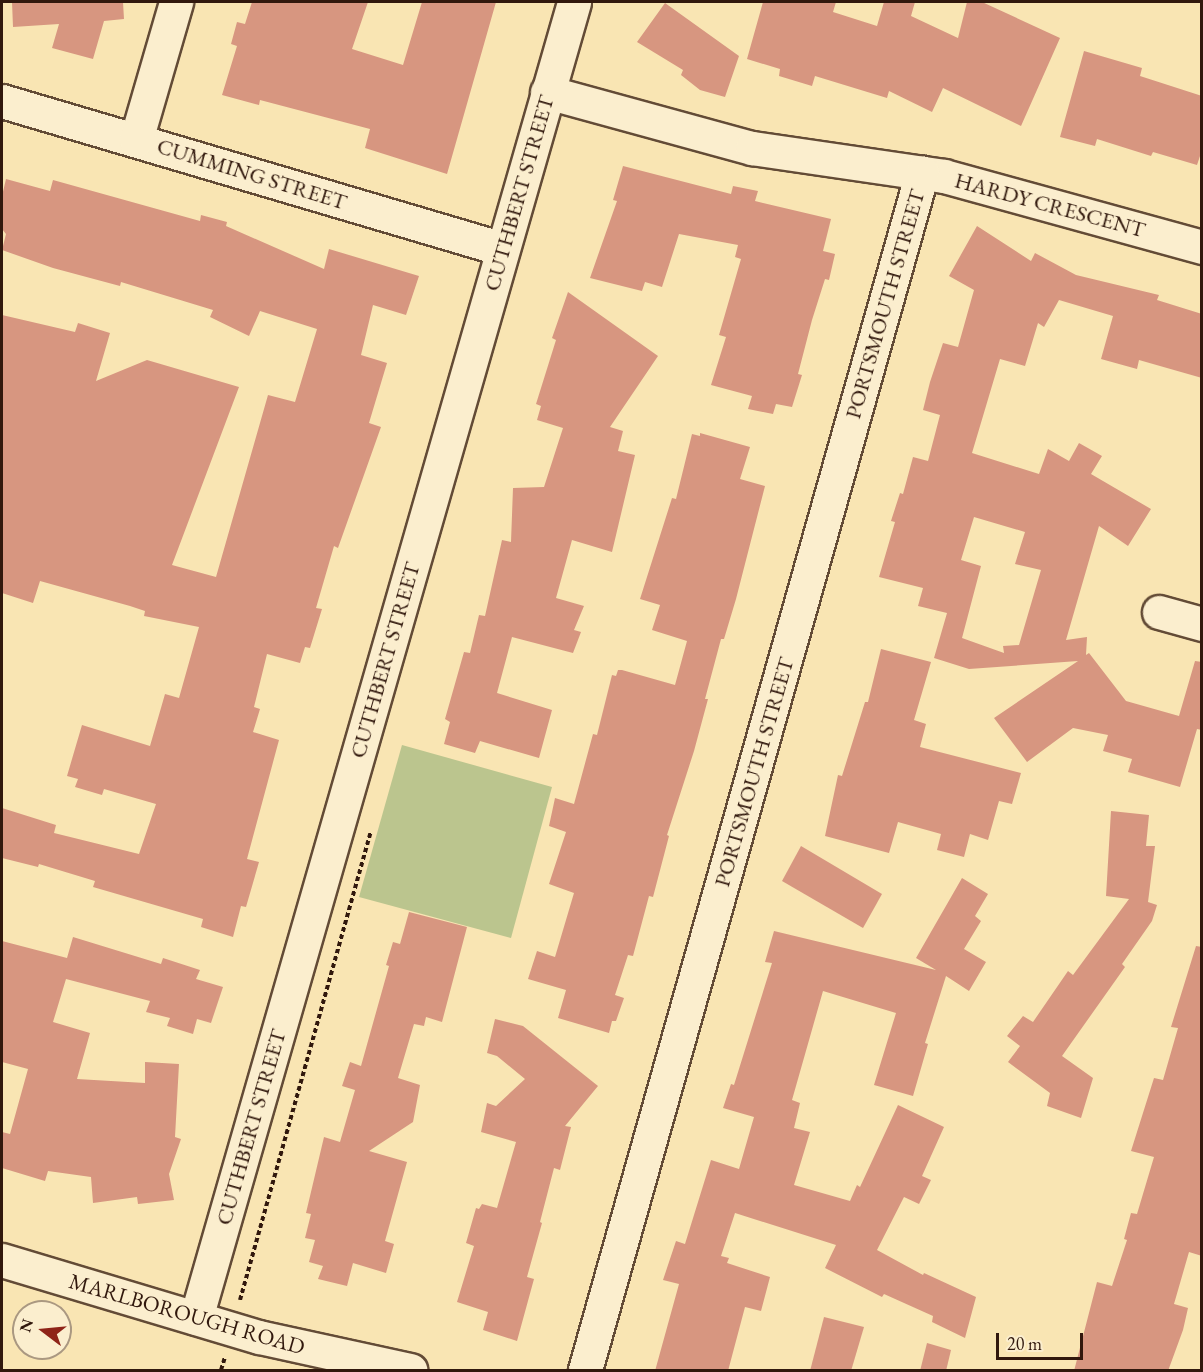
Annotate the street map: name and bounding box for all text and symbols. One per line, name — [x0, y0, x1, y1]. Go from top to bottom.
street label: CUTHBERT STREET — [478, 92, 560, 294]
street label: CUMMING STREET — [154, 133, 350, 215]
street label: HARDY CRESCENT — [952, 167, 1148, 243]
street label: PORTSMOUTH STREET — [840, 186, 930, 422]
street label: CUTHBERT STREET — [344, 559, 426, 761]
street label: PORTSMOUTH STREET — [709, 654, 799, 890]
street label: CUTHBERT STREET — [210, 1026, 292, 1228]
street label: MARLBOROUGH ROAD — [66, 1268, 308, 1360]
north arrow — [12, 1300, 72, 1360]
text: N — [14, 1316, 38, 1335]
scale bar — [999, 1321, 1086, 1359]
text: 20 m — [1007, 1332, 1042, 1355]

